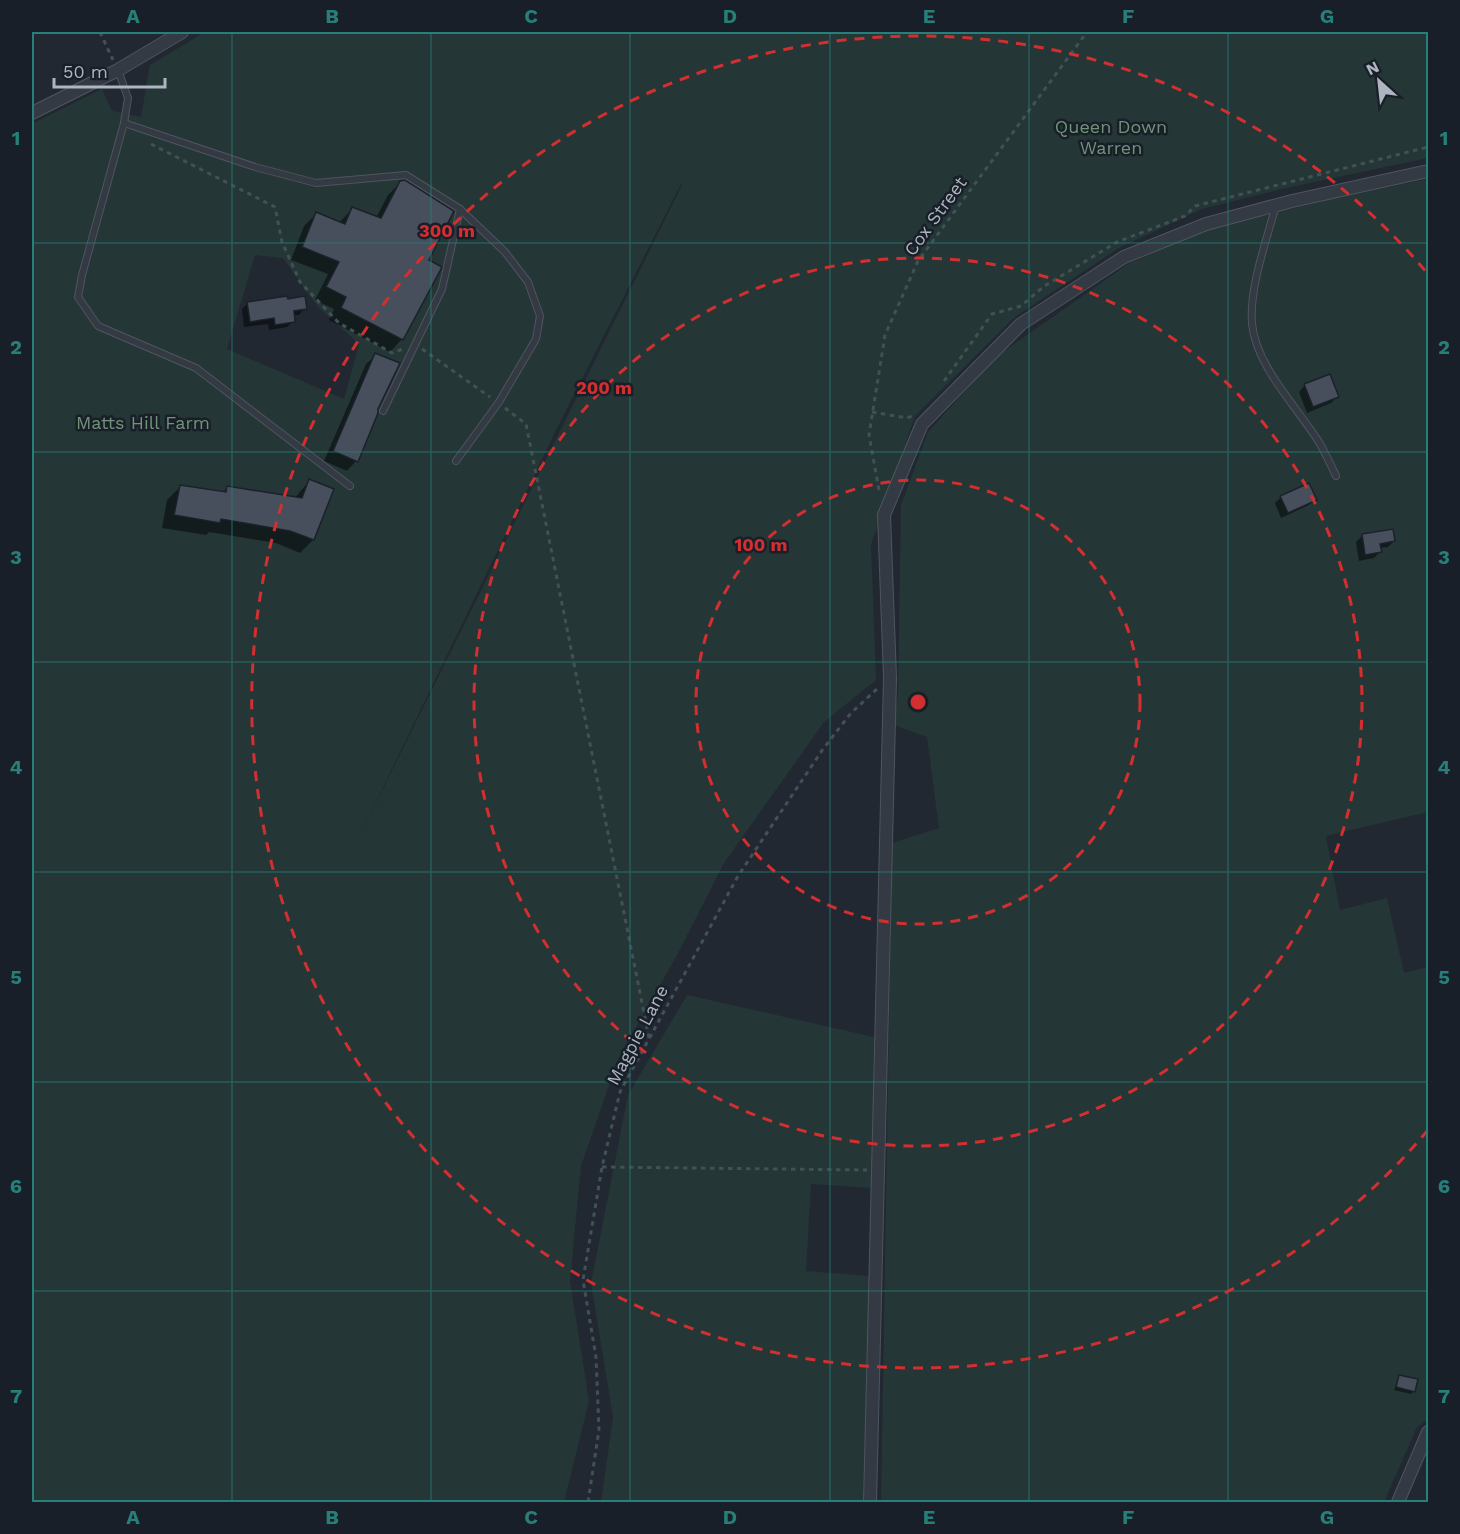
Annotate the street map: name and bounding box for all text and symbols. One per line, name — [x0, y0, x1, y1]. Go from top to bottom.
text: A — [126, 4, 140, 28]
text: B — [325, 4, 339, 28]
text: C — [524, 4, 538, 28]
text: D — [723, 4, 737, 28]
text: E — [923, 4, 935, 28]
text: F — [1122, 4, 1134, 28]
text: G — [1320, 4, 1334, 28]
scale bar — [54, 51, 165, 89]
north arrow — [1349, 51, 1409, 111]
text: N — [1363, 57, 1382, 79]
text: 50 m — [63, 61, 108, 82]
park label: Queen Down Warren — [1055, 116, 1167, 158]
text: 1 — [12, 126, 20, 150]
text: 1 — [1440, 126, 1448, 150]
street label: Cox Street — [899, 172, 971, 260]
text: 300 m — [419, 220, 475, 241]
text: 2 — [10, 335, 22, 359]
text: 2 — [1438, 335, 1450, 359]
text: 200 m — [576, 377, 632, 398]
park label: Matts Hill Farm — [76, 412, 210, 433]
text: 100 m — [734, 534, 788, 555]
text: 3 — [10, 545, 22, 569]
text: 3 — [1438, 545, 1450, 569]
centre of rings — [908, 692, 928, 712]
text: 4 — [10, 755, 23, 779]
text: 4 — [1438, 755, 1451, 779]
text: 5 — [10, 965, 22, 989]
text: 5 — [1438, 965, 1450, 989]
street label: Magpie Lane — [602, 981, 672, 1089]
text: 6 — [10, 1174, 22, 1198]
text: 6 — [1438, 1174, 1450, 1198]
text: 7 — [10, 1384, 22, 1408]
text: 7 — [1438, 1384, 1450, 1408]
text: A — [126, 1505, 140, 1529]
text: B — [325, 1505, 339, 1529]
text: C — [524, 1505, 538, 1529]
text: D — [723, 1505, 737, 1529]
text: E — [923, 1505, 935, 1529]
text: F — [1122, 1505, 1134, 1529]
text: G — [1320, 1505, 1334, 1529]

